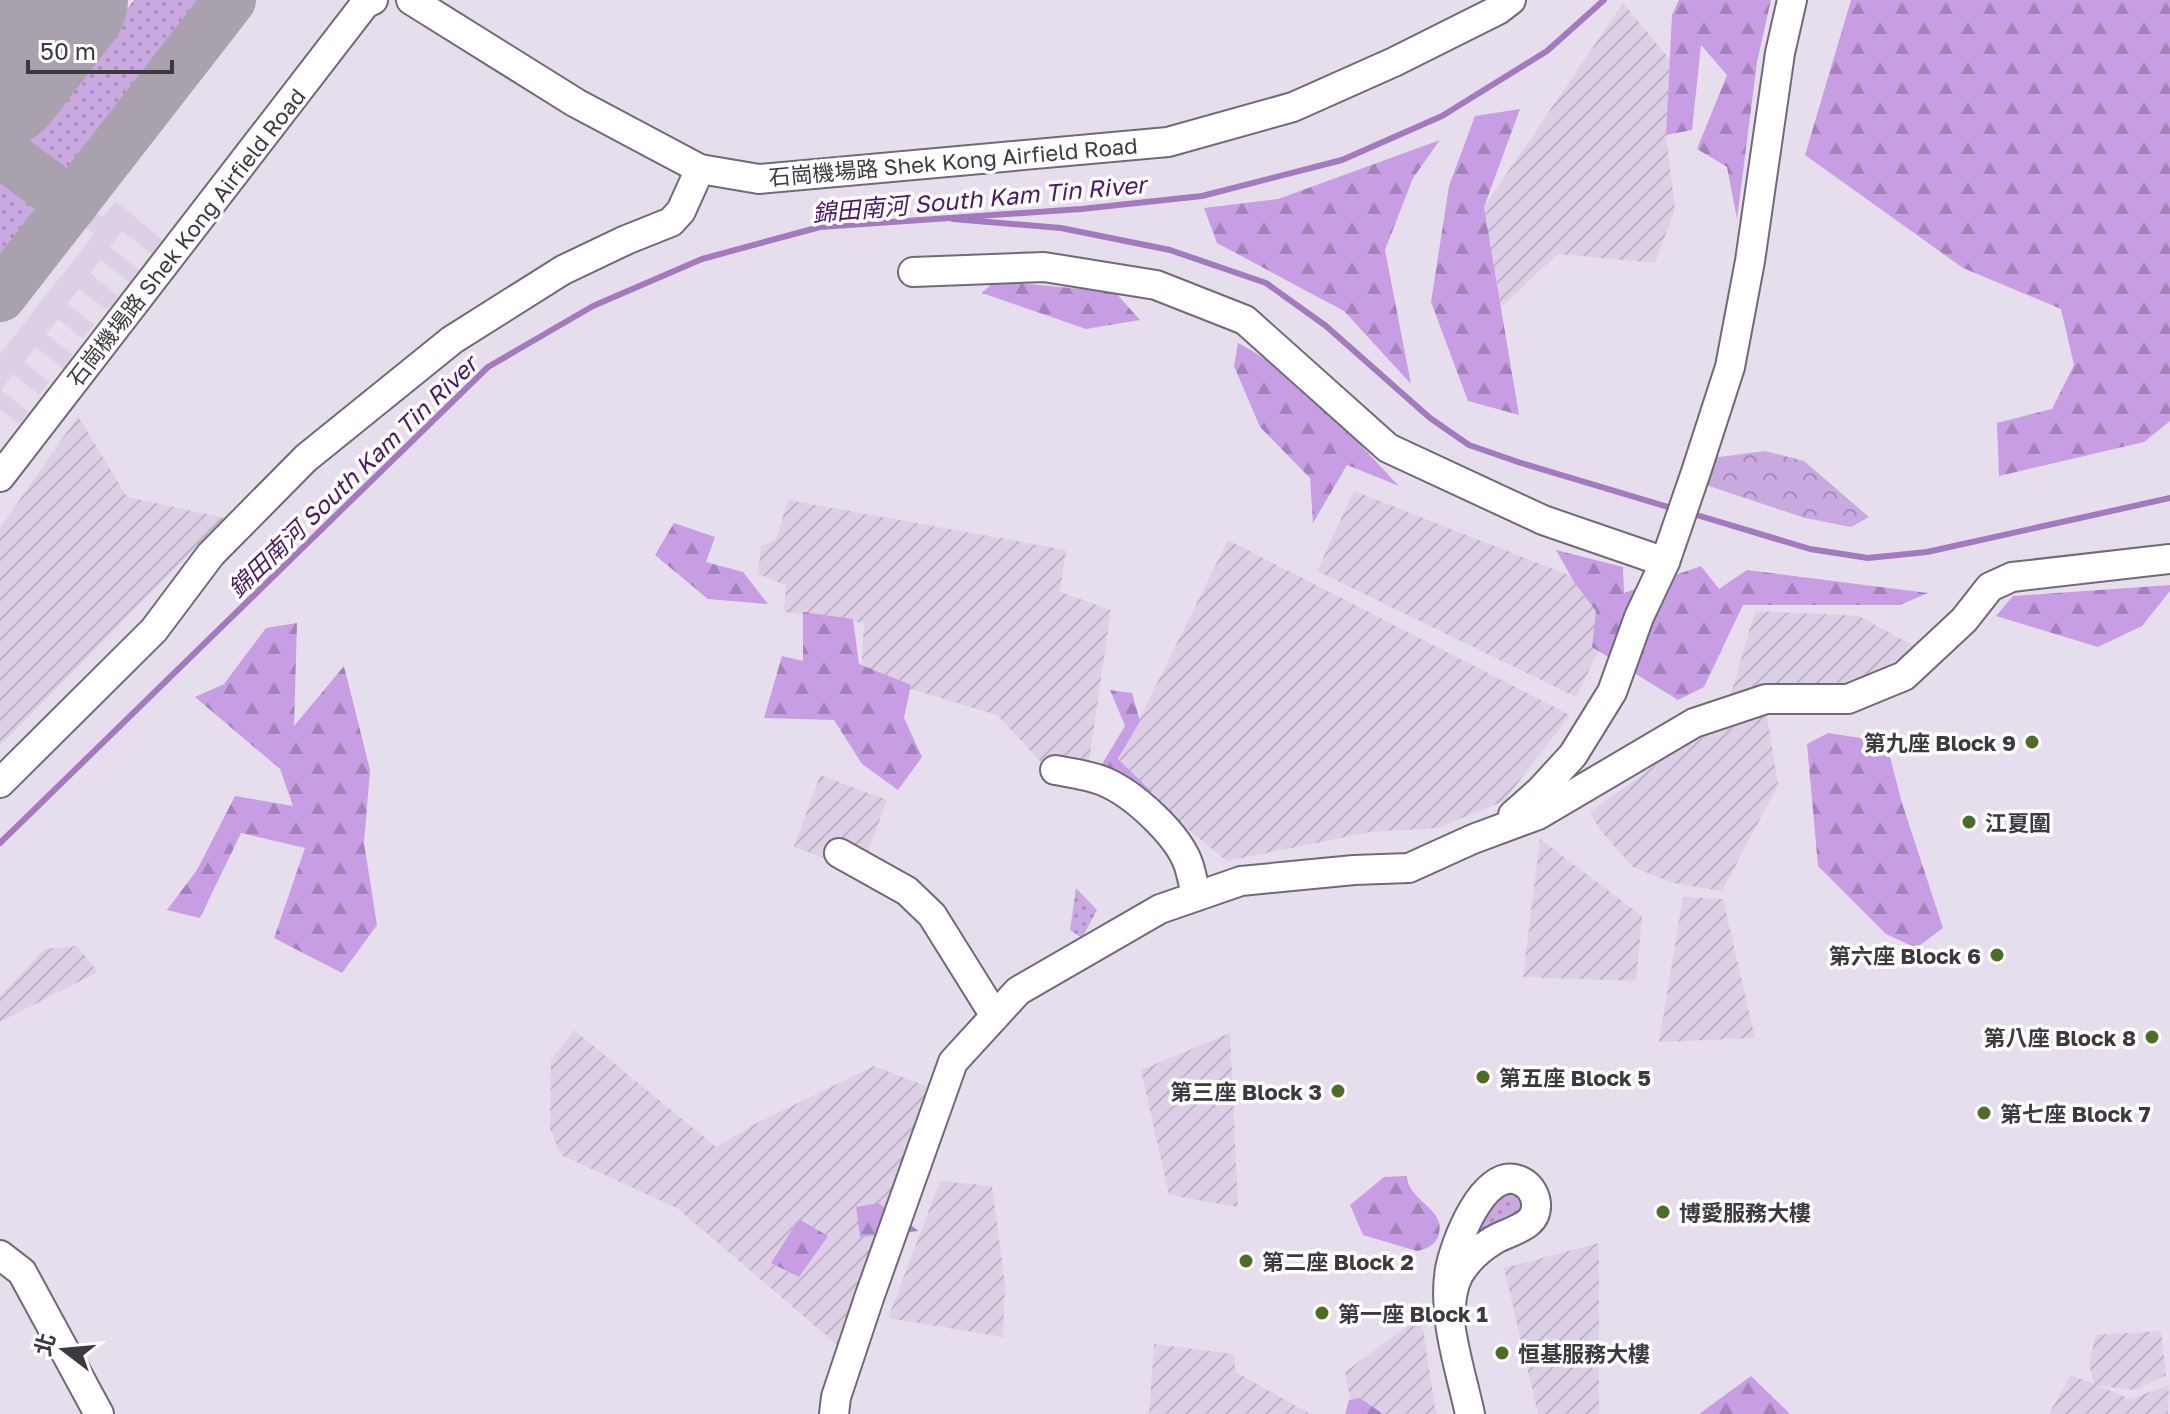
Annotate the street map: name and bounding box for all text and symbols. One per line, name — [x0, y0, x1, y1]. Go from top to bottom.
scale bar — [28, 24, 172, 74]
text: 50 m — [40, 36, 96, 65]
street label: 石崗機場路 Shek Kong Airfield Road — [61, 83, 311, 391]
street label: 石崗機場路 Shek Kong Airfield Road — [767, 131, 1139, 191]
water label: 錦田南河 South Kam Tin River — [811, 169, 1151, 227]
water label: 錦田南河 South Kam Tin River — [221, 347, 485, 603]
place label: 第九座 Block 9 — [1864, 729, 2016, 756]
marker: 第九座 Block 9 — [2023, 733, 2041, 751]
place label: 江夏圍 — [1985, 809, 2051, 836]
marker: 江夏圍 — [1960, 813, 1978, 831]
place label: 第六座 Block 6 — [1829, 942, 1981, 969]
marker: 第六座 Block 6 — [1988, 946, 2006, 964]
place label: 第八座 Block 8 — [1984, 1024, 2136, 1051]
marker: 第八座 Block 8 — [2143, 1028, 2161, 1046]
place label: 第五座 Block 5 — [1499, 1064, 1651, 1091]
marker: 第五座 Block 5 — [1474, 1068, 1492, 1086]
place label: 第三座 Block 3 — [1170, 1078, 1322, 1105]
marker: 第三座 Block 3 — [1329, 1082, 1347, 1100]
place label: 第七座 Block 7 — [2000, 1100, 2150, 1127]
marker: 第七座 Block 7 — [1975, 1104, 1993, 1122]
place label: 博愛服務大樓 — [1679, 1199, 1811, 1226]
marker: 博愛服務大樓 — [1654, 1203, 1672, 1221]
place label: 第二座 Block 2 — [1262, 1248, 1414, 1275]
marker: 第二座 Block 2 — [1237, 1252, 1255, 1270]
place label: 第一座 Block 1 — [1338, 1300, 1488, 1327]
marker: 第一座 Block 1 — [1313, 1304, 1331, 1322]
north arrow — [24, 1310, 104, 1390]
text: 北 — [28, 1330, 60, 1359]
place label: 恒基服務大樓 — [1518, 1340, 1650, 1367]
marker: 恒基服務大樓 — [1493, 1344, 1511, 1362]

